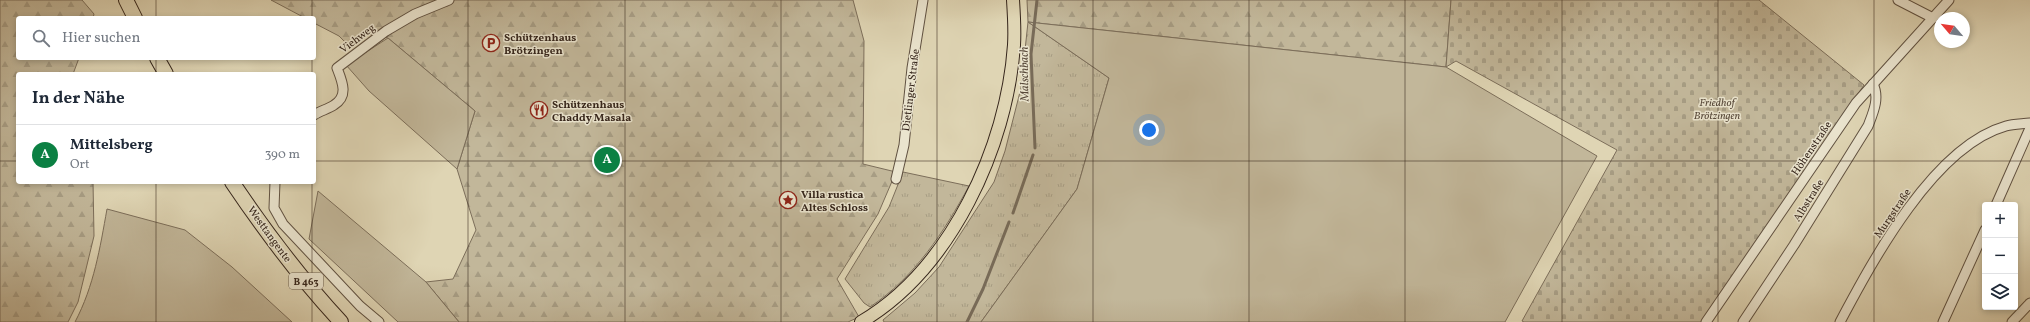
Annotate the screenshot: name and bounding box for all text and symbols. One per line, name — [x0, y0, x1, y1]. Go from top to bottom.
north arrow — [1934, 12, 1970, 48]
search box — [16, 16, 316, 60]
street label: Viehweg — [337, 21, 379, 57]
icon: search — [30, 27, 52, 49]
text: Hier suchen — [62, 28, 140, 49]
place label: Schützenhaus Brötzingen — [504, 31, 576, 59]
parking icon: Schützenhaus Brötzingen — [481, 33, 501, 53]
water label: Malschbach — [1017, 46, 1033, 102]
street label: Dietlinger Straße — [899, 48, 924, 132]
text: In der Nähe — [32, 87, 125, 110]
park label: Friedhof Brötzingen — [1694, 96, 1740, 124]
place label: Schützenhaus Chaddy Masala — [552, 98, 631, 126]
restaurant icon: Schützenhaus Chaddy Masala — [529, 100, 549, 120]
street label: Höhenstraße — [1788, 119, 1836, 179]
your location — [1139, 120, 1159, 140]
text: Mittelsberg — [70, 135, 153, 156]
pin: A — [594, 145, 620, 175]
text: A — [40, 146, 50, 164]
text: 390 m — [265, 146, 300, 164]
text: Ort — [70, 156, 90, 174]
street label: Albstraße — [1790, 177, 1828, 225]
street label: Murgstraße — [1871, 186, 1915, 242]
place label: Villa rustica Altes Schloss — [801, 188, 868, 216]
place icon: Villa rustica Altes Schloss — [778, 190, 798, 210]
map controls — [1982, 202, 2018, 310]
button: + — [1982, 202, 2018, 238]
street label: Westtangente — [243, 204, 294, 266]
button: − — [1982, 238, 2018, 274]
road number: B 463 — [289, 273, 323, 289]
button: layers — [1982, 274, 2018, 310]

